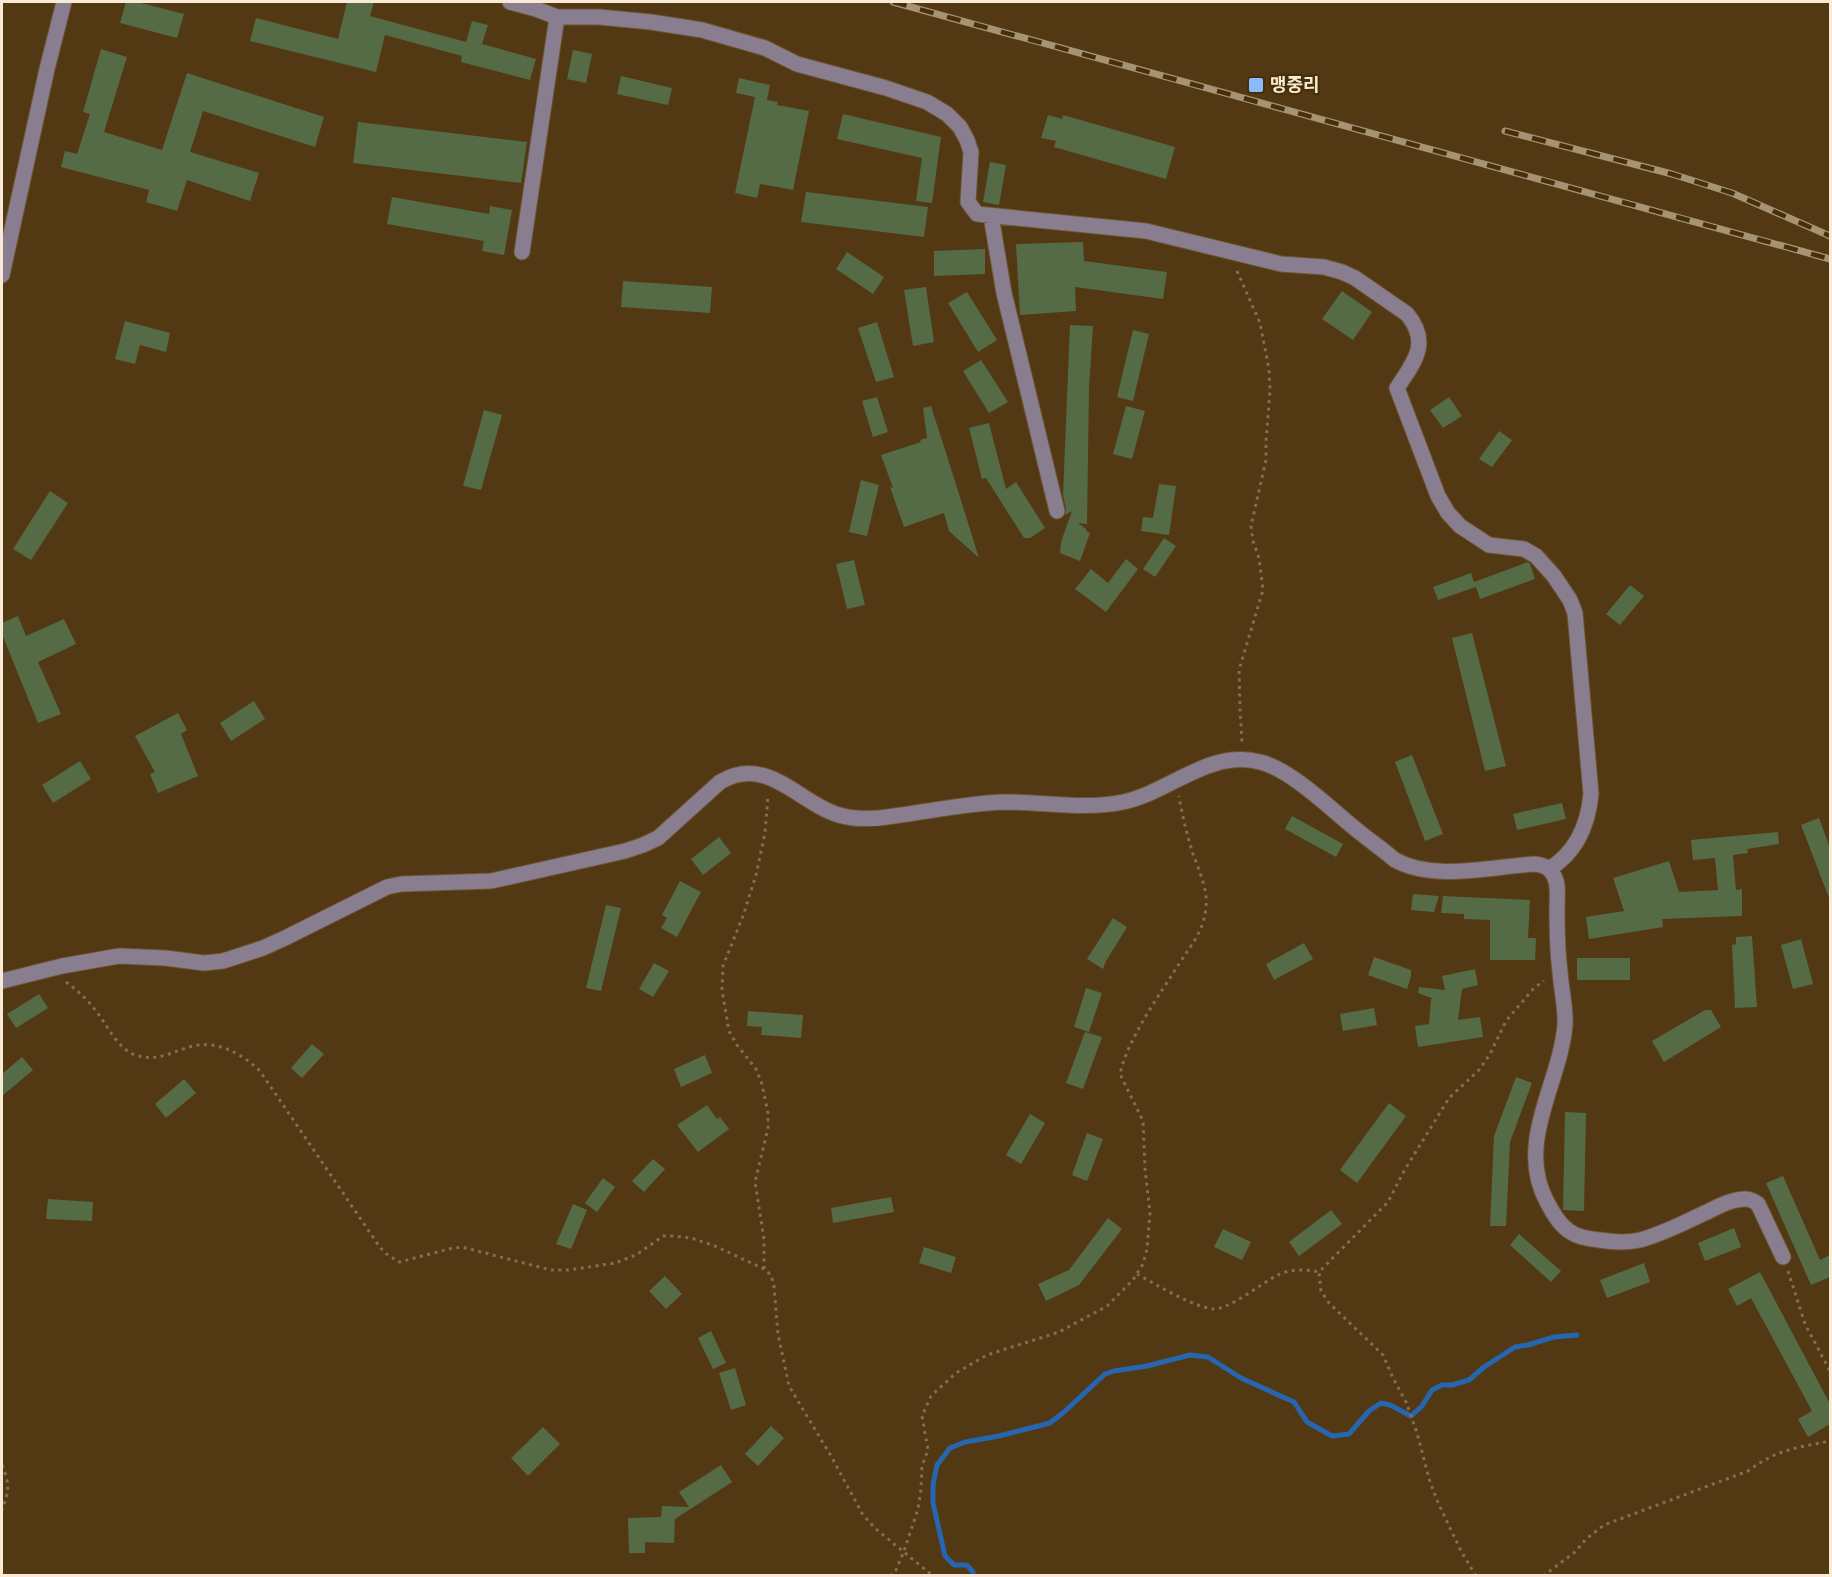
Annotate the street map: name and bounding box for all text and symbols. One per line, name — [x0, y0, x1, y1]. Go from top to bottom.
place label: 맹중리 — [1270, 73, 1320, 95]
marker: 맹중리 — [1247, 76, 1265, 94]

